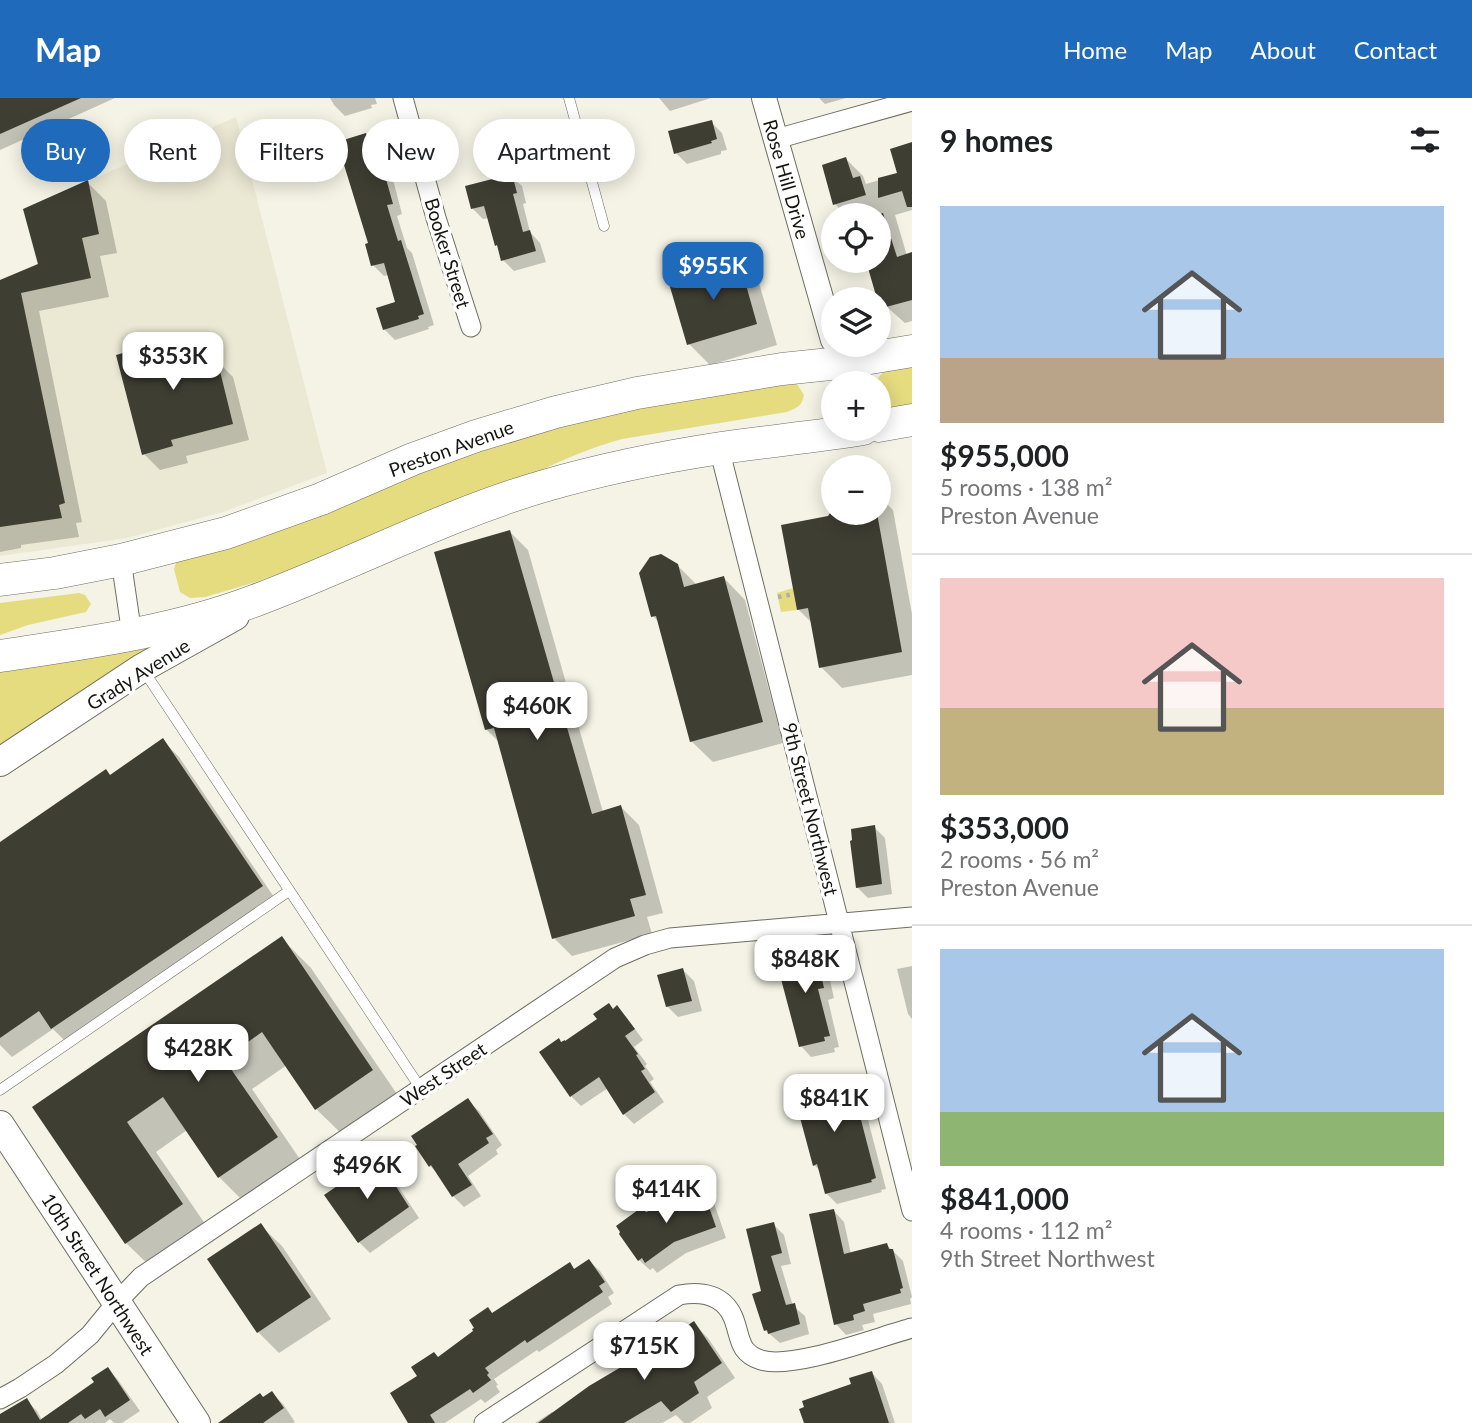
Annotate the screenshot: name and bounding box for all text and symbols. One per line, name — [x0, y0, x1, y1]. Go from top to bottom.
text: Map — [35, 29, 101, 69]
text: Home — [1063, 35, 1127, 64]
text: Map — [1165, 35, 1213, 64]
text: About — [1251, 35, 1316, 64]
text: Contact — [1354, 35, 1437, 64]
street label: Rose Hill Drive — [759, 117, 815, 241]
chip: Buy — [21, 119, 110, 182]
chip: Rent — [124, 119, 221, 182]
chip: Filters — [235, 119, 348, 182]
chip: New — [362, 119, 459, 182]
chip: Apartment — [473, 119, 635, 182]
icon: filters — [1406, 121, 1444, 159]
text: 9 homes — [940, 122, 1053, 158]
street label: Booker Street — [420, 195, 476, 311]
map controls — [821, 203, 891, 525]
button: locate — [821, 203, 891, 273]
pin: $955K — [664, 242, 762, 302]
text: $955K — [678, 251, 748, 279]
icon: home — [1129, 252, 1255, 378]
button: layers — [821, 287, 891, 357]
pin: $353K — [124, 332, 222, 392]
text: $353K — [138, 341, 208, 369]
button: + — [821, 371, 891, 441]
street label: Preston Avenue — [385, 415, 517, 481]
text: $955,000 — [940, 437, 1069, 473]
button: − — [821, 455, 891, 525]
text: 5 rooms · 138 m² — [940, 473, 1112, 501]
text: Preston Avenue — [940, 501, 1099, 529]
icon: home — [1129, 624, 1255, 750]
street label: Grady Avenue — [82, 633, 194, 715]
pin: $460K — [488, 682, 586, 742]
text: $460K — [502, 691, 572, 719]
street label: 9th Street Northwest — [778, 720, 844, 898]
text: $353,000 — [940, 809, 1069, 845]
text: 2 rooms · 56 m² — [940, 845, 1099, 873]
text: Preston Avenue — [940, 873, 1099, 901]
pin: $848K — [756, 936, 854, 995]
text: $848K — [770, 944, 840, 972]
icon: home — [1129, 995, 1255, 1121]
pin: $428K — [149, 1024, 247, 1084]
text: $428K — [163, 1033, 233, 1061]
street label: West Street — [396, 1037, 490, 1111]
pin: $841K — [785, 1074, 883, 1134]
text: $841K — [799, 1083, 869, 1111]
pin: $496K — [318, 1142, 416, 1201]
text: $496K — [332, 1150, 402, 1178]
pin: $414K — [617, 1166, 715, 1225]
text: $414K — [631, 1174, 701, 1202]
text: $841,000 — [940, 1180, 1069, 1216]
street label: 10th Street Northwest — [37, 1189, 159, 1359]
text: 4 rooms · 112 m² — [940, 1216, 1112, 1244]
text: 9th Street Northwest — [940, 1244, 1155, 1272]
pin: $715K — [595, 1322, 693, 1382]
text: $715K — [609, 1331, 679, 1359]

